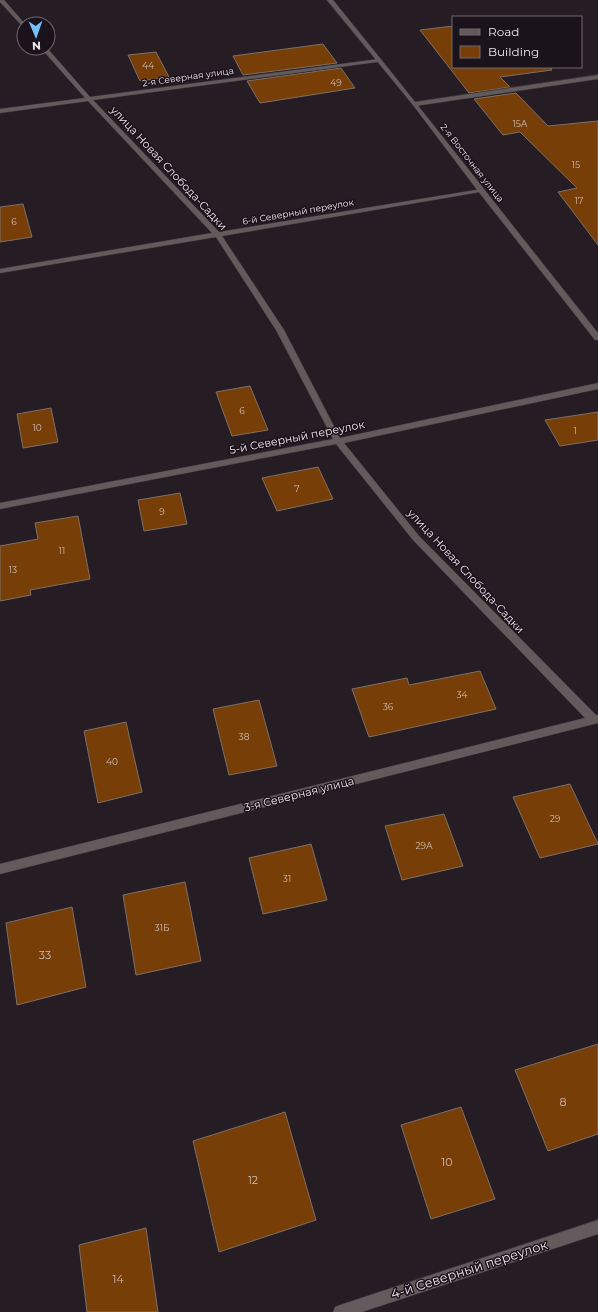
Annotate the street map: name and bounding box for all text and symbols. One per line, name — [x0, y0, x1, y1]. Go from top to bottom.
north arrow — [16, 16, 56, 56]
legend — [452, 16, 582, 68]
text: Road — [488, 24, 519, 39]
text: N — [32, 39, 41, 53]
text: Building — [488, 44, 539, 59]
house number: 44 — [142, 60, 154, 71]
street label: 2-я Северная улица — [141, 65, 234, 88]
house number: 49 — [330, 77, 342, 88]
street label: улица Новая Слобода-Садки — [107, 102, 230, 233]
house number: 15А — [512, 118, 528, 129]
street label: 2-я Восточная улица — [439, 122, 506, 204]
house number: 15 — [572, 159, 580, 170]
house number: 17 — [575, 195, 583, 206]
street label: 6-й Северный переулок — [241, 196, 355, 227]
house number: 6 — [11, 216, 17, 227]
house number: 6 — [239, 405, 245, 416]
street label: 5-й Северный переулок — [228, 417, 366, 457]
house number: 10 — [32, 422, 42, 433]
house number: 1 — [573, 425, 577, 436]
house number: 7 — [294, 483, 300, 494]
street label: улица Новая Слобода-Садки — [404, 505, 527, 636]
house number: 9 — [159, 506, 165, 517]
house number: 11 — [59, 545, 65, 556]
house number: 13 — [9, 564, 17, 575]
house number: 34 — [456, 689, 468, 700]
house number: 36 — [383, 701, 394, 712]
house number: 38 — [239, 731, 250, 742]
house number: 40 — [106, 756, 118, 767]
street label: 3-я Северная улица — [243, 774, 355, 814]
house number: 29 — [550, 813, 561, 824]
house number: 29А — [415, 840, 433, 851]
house number: 31 — [283, 873, 291, 884]
house number: 31Б — [155, 922, 170, 933]
house number: 33 — [39, 948, 51, 962]
house number: 8 — [559, 1095, 567, 1109]
house number: 10 — [441, 1155, 453, 1169]
house number: 12 — [248, 1173, 258, 1187]
street label: 4-й Северный переулок — [389, 1236, 550, 1302]
house number: 14 — [112, 1272, 124, 1286]

